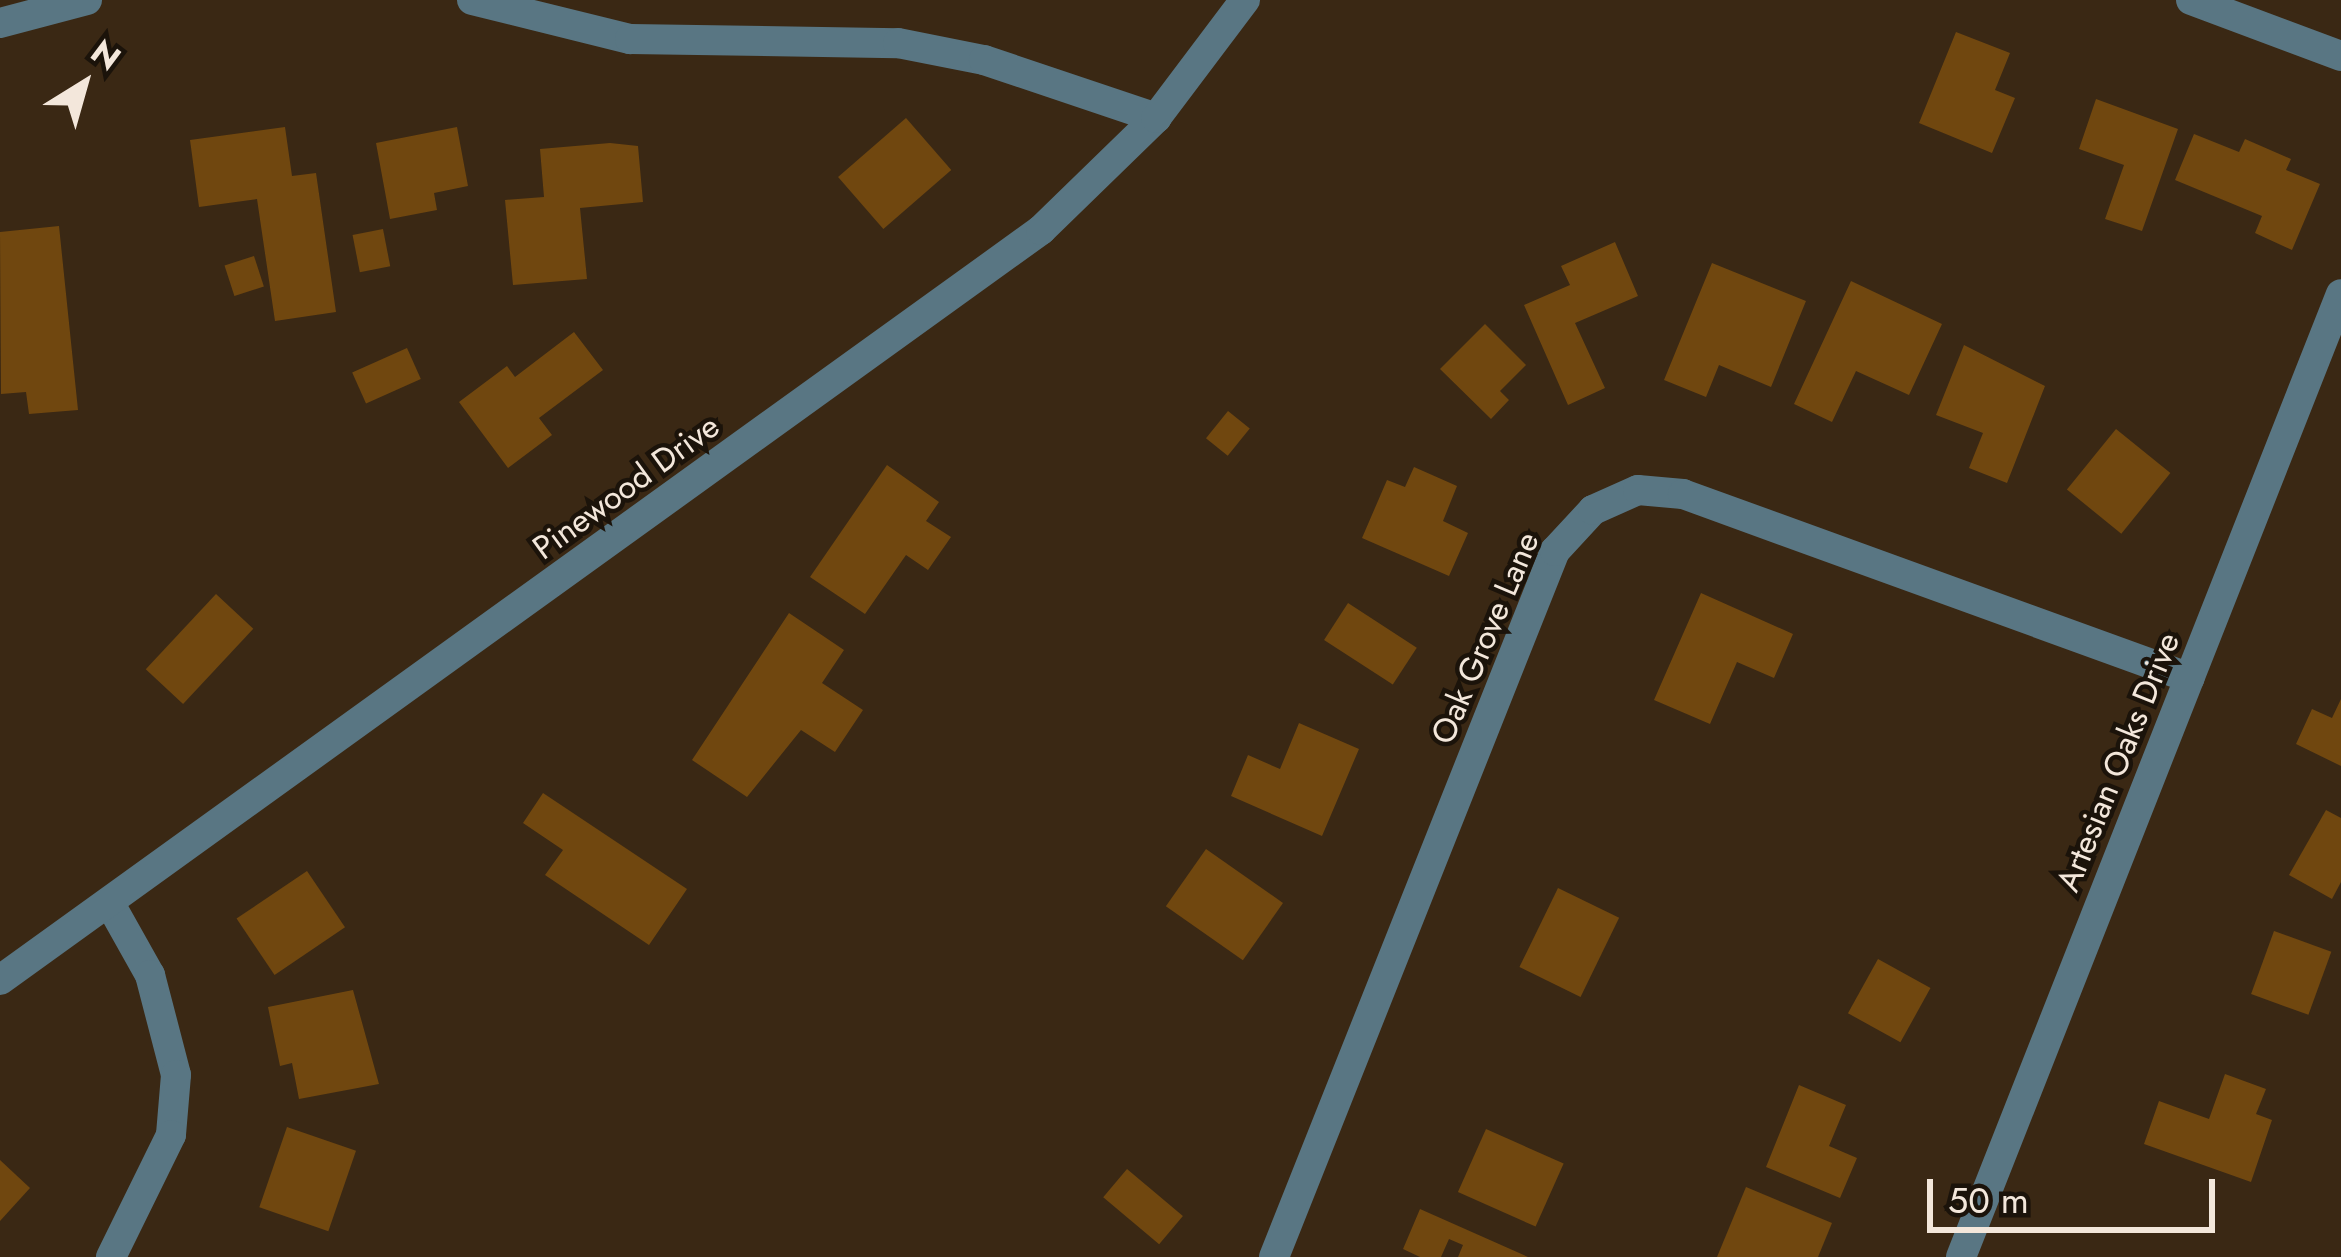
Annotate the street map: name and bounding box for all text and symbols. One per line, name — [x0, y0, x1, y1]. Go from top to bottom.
north arrow — [24, 24, 144, 144]
text: N — [81, 28, 131, 81]
street label: Pinewood Drive — [525, 406, 727, 568]
street label: Oak Grove Lane — [1423, 526, 1547, 750]
street label: Artesian Oaks Drive — [2048, 627, 2188, 897]
scale bar — [1933, 1155, 2221, 1229]
text: 50 m — [1948, 1174, 2029, 1226]

